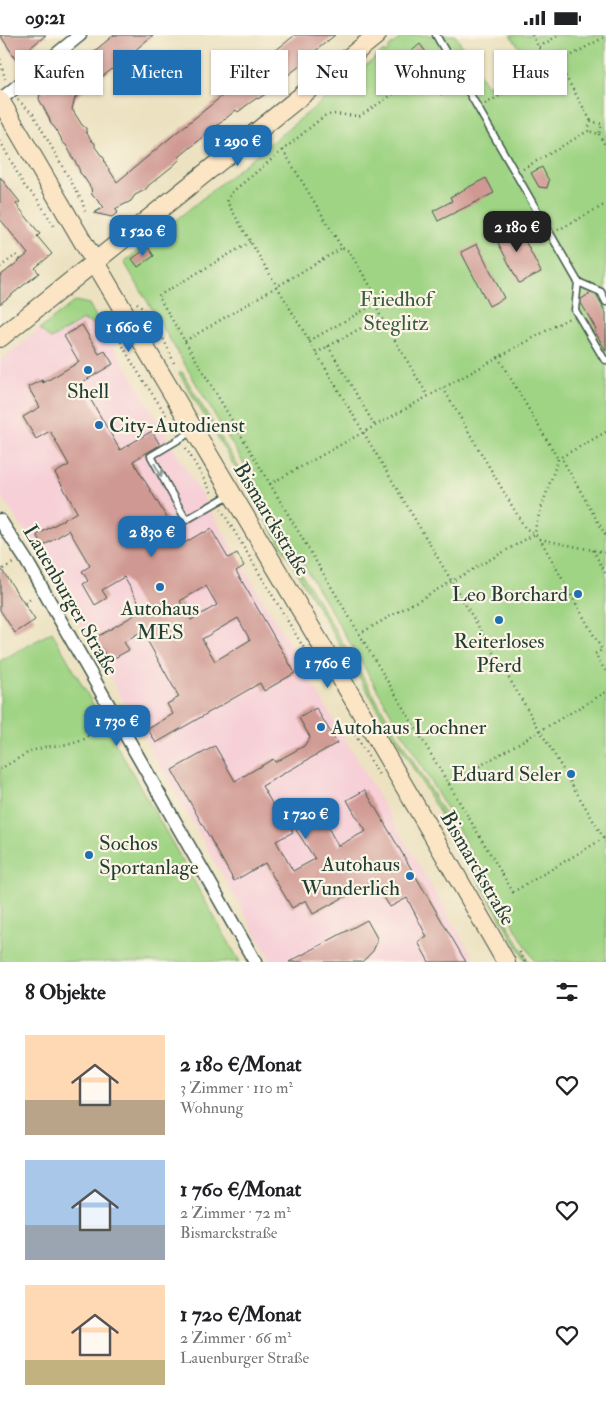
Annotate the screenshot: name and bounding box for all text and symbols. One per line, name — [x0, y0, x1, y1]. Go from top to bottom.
text: 09:21 — [25, 6, 66, 30]
chip: Kaufen — [15, 50, 103, 95]
chip: Mieten — [113, 50, 201, 95]
chip: Filter — [211, 50, 288, 95]
chip: Neu — [298, 50, 366, 95]
chip: Wohnung — [376, 50, 484, 95]
chip: Haus — [494, 50, 567, 95]
pin: 1 290 € — [192, 125, 284, 167]
text: 1 290 € — [215, 131, 261, 151]
pin: 2 180 € — [471, 211, 563, 253]
pin: 1 520 € — [97, 215, 189, 257]
text: 2 180 € — [494, 217, 540, 237]
text: 1 520 € — [120, 221, 166, 241]
park label: Friedhof Steglitz — [359, 286, 436, 337]
pin: 1 660 € — [83, 311, 175, 353]
text: 1 660 € — [106, 317, 152, 337]
marker: Shell — [82, 364, 94, 376]
place label: Shell — [67, 378, 110, 405]
place label: City-Autodienst — [109, 412, 245, 439]
marker: City-Autodienst — [93, 419, 105, 431]
street label: Bismarckstraße — [227, 457, 316, 581]
one-way arrow — [154, 462, 164, 477]
pin: 2 830 € — [106, 515, 198, 558]
street label: Lauenburger Straße — [17, 520, 125, 681]
text: 2 830 € — [129, 522, 175, 542]
marker: Autohaus MES — [154, 581, 166, 593]
place label: Leo Borchard — [452, 581, 569, 608]
marker: Leo Borchard — [572, 588, 584, 600]
place label: Autohaus MES — [120, 595, 199, 646]
marker: Reiterloses Pferd — [493, 614, 505, 626]
place label: Reiterloses Pferd — [454, 628, 545, 679]
pin: 1 760 € — [282, 647, 374, 689]
text: 1 760 € — [305, 653, 351, 673]
pin: 1 730 € — [71, 705, 163, 747]
text: 1 730 € — [95, 711, 139, 731]
place label: Autohaus Lochner — [330, 714, 486, 741]
marker: Autohaus Lochner — [315, 721, 327, 733]
place label: Eduard Seler — [451, 761, 561, 788]
marker: Eduard Seler — [565, 768, 577, 780]
pin: 1 720 € — [260, 797, 352, 840]
text: 1 720 € — [283, 804, 329, 824]
street label: Bismarckstraße — [434, 806, 521, 931]
place label: Sochos Sportanlage — [99, 830, 199, 881]
marker: Sochos Sportanlage — [83, 849, 95, 861]
place label: Autohaus Wunderlich — [300, 851, 400, 902]
marker: Autohaus Wunderlich — [404, 870, 416, 882]
icon: filters — [553, 978, 581, 1006]
text: 8 Objekte — [25, 979, 106, 1006]
text: 2 180 €/Monat — [180, 1051, 302, 1078]
icon: home — [65, 1055, 125, 1115]
icon: heart — [553, 1071, 581, 1099]
text: 3 Zimmer · 110 m² — [180, 1078, 293, 1098]
text: Wohnung — [180, 1098, 243, 1118]
text: 1 760 €/Monat — [180, 1176, 301, 1203]
icon: home — [65, 1180, 125, 1240]
icon: heart — [553, 1196, 581, 1224]
text: 2 Zimmer · 72 m² — [180, 1203, 291, 1223]
text: Bismarckstraße — [180, 1223, 278, 1243]
text: 1 720 €/Monat — [180, 1301, 301, 1328]
icon: home — [65, 1305, 125, 1365]
icon: heart — [553, 1321, 581, 1349]
text: 2 Zimmer · 66 m² — [180, 1328, 291, 1348]
text: Lauenburger Straße — [180, 1348, 309, 1368]

